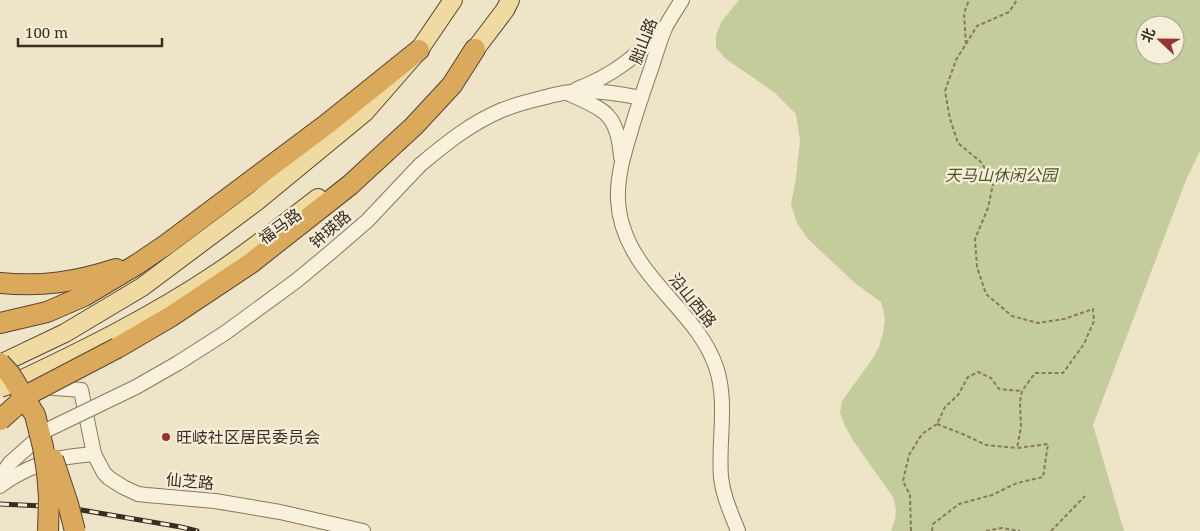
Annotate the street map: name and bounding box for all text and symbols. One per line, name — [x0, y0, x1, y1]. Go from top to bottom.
scale bar — [18, 15, 161, 47]
street label: 胐山路 — [624, 15, 662, 67]
north arrow — [1135, 15, 1185, 65]
text: 100 m — [25, 22, 68, 42]
text: 北 — [1136, 25, 1159, 45]
park label: 天马山休闲公园 — [945, 164, 1059, 186]
street label: 福马路 — [254, 203, 306, 249]
street label: 钟瑛路 — [305, 205, 355, 253]
street label: 沿山西路 — [664, 268, 722, 332]
place label: 旺岐社区居民委员会 — [176, 426, 320, 448]
marker: 旺岐社区居民委员会 — [160, 431, 172, 443]
street label: 仙芝路 — [165, 468, 215, 494]

